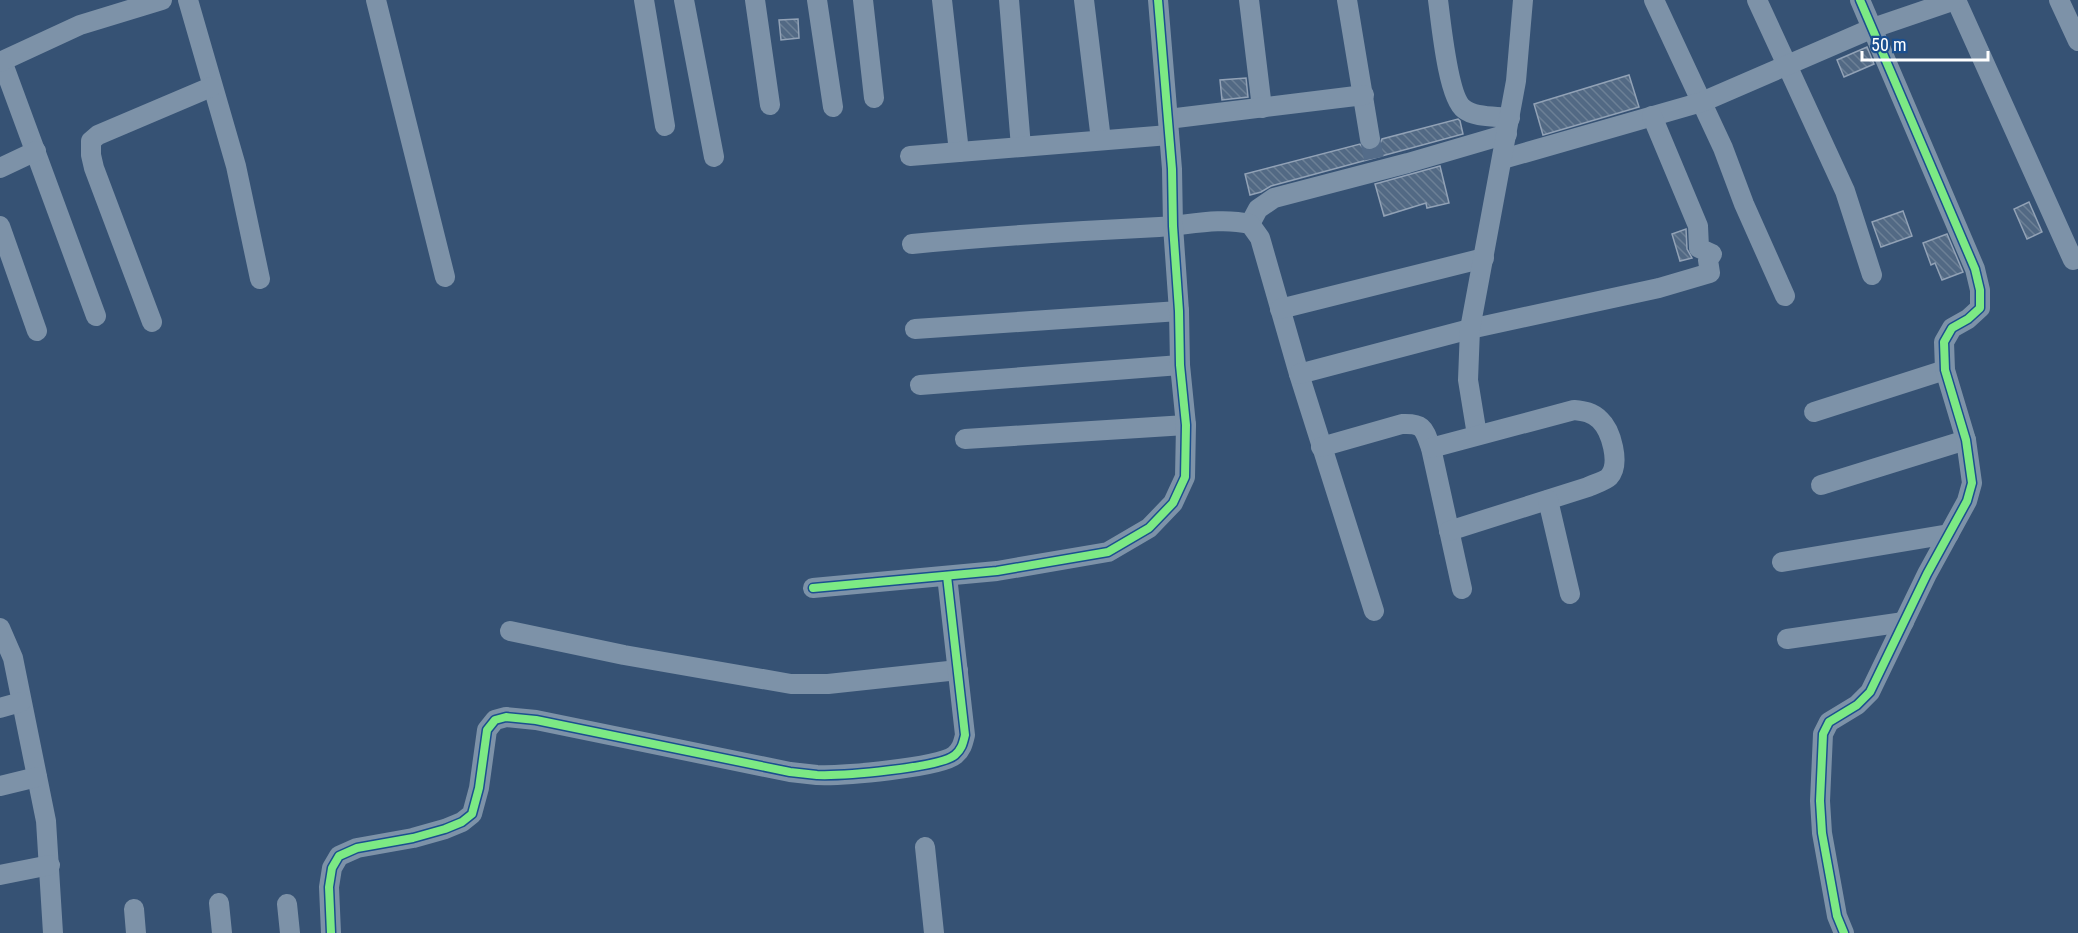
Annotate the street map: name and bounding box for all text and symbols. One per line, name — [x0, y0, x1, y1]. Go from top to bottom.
scale bar — [1862, 24, 1988, 62]
text: 50 m — [1871, 34, 1906, 55]

